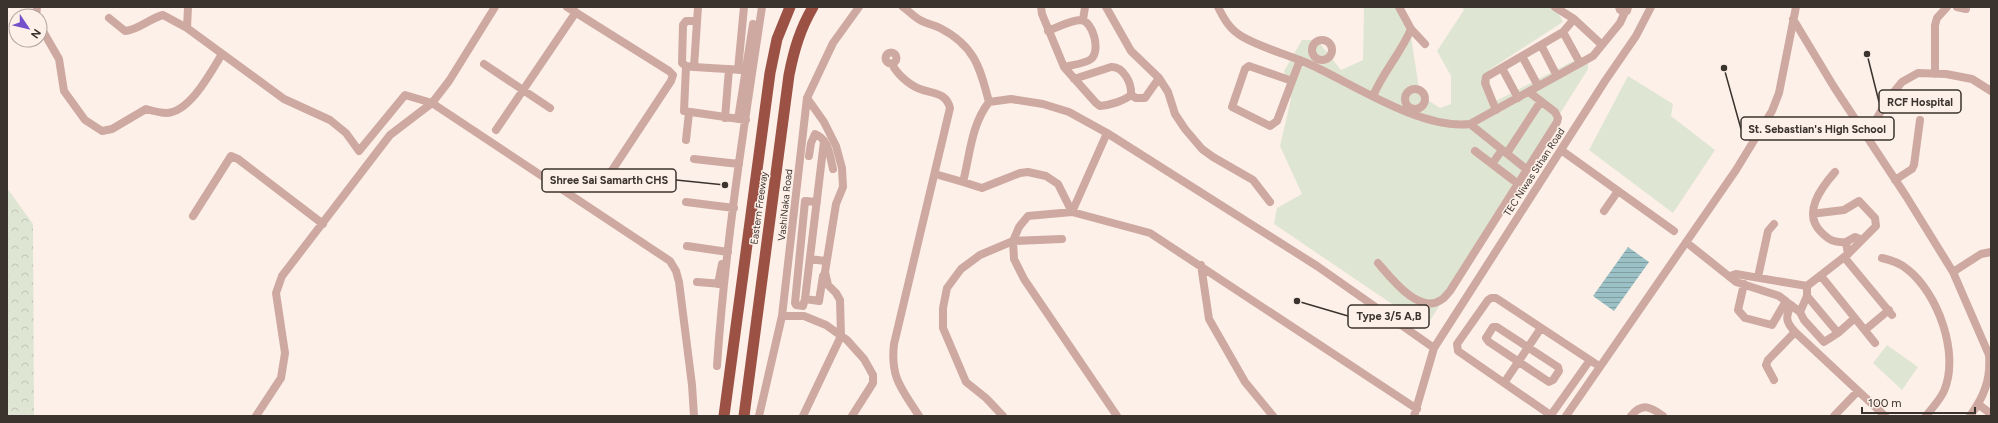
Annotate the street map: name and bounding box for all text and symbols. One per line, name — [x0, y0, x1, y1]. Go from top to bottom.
north arrow — [8, 8, 48, 48]
text: N — [28, 26, 44, 41]
callout: RCF Hospital — [1879, 90, 1961, 113]
text: RCF Hospital — [1887, 96, 1953, 109]
callout: St. Sebastian's High School — [1741, 117, 1894, 140]
text: St. Sebastian's High School — [1748, 123, 1886, 136]
street label: TEC Niwas Sthan Road — [1501, 125, 1568, 219]
street label: VashiNaka Road — [775, 168, 795, 242]
callout: Shree Sai Samarth CHS — [542, 169, 676, 192]
street label: Eastern Freeway — [747, 170, 771, 245]
text: Shree Sai Samarth CHS — [550, 174, 668, 187]
callout: Type 3/5 A,B — [1348, 305, 1429, 328]
text: Type 3/5 A,B — [1357, 310, 1422, 323]
scale bar — [1862, 389, 1975, 415]
text: 100 m — [1868, 396, 1902, 410]

